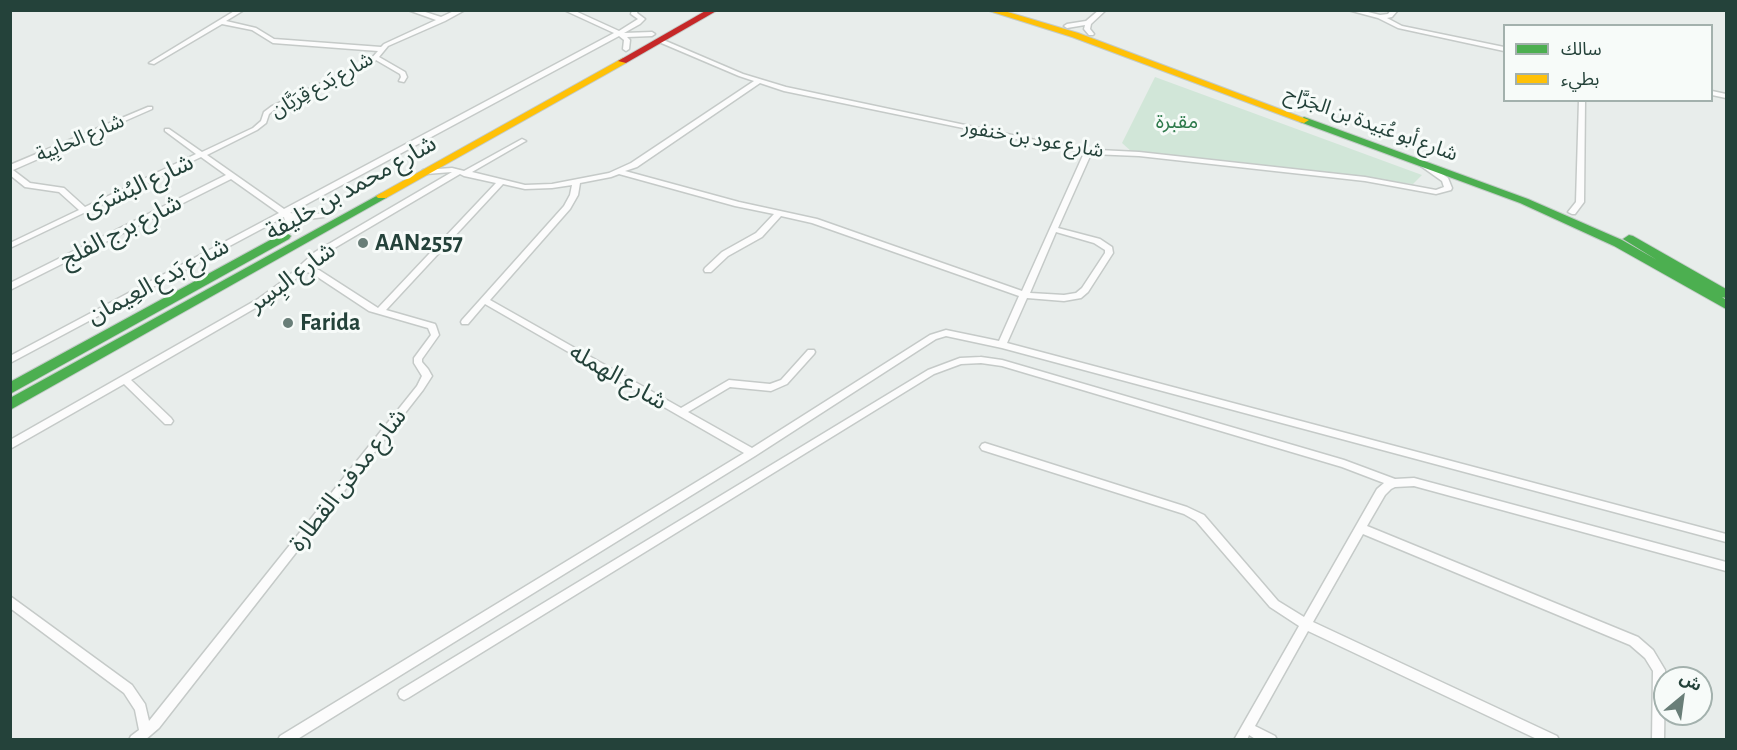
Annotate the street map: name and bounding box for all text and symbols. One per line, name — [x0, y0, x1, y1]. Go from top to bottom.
legend — [1503, 24, 1713, 102]
text: سالك — [1561, 41, 1602, 59]
street label: شارع بَدع قِرَيَّان — [267, 47, 377, 123]
text: بطيء — [1561, 71, 1599, 89]
street label: شارع أبو عُبَيدة بن الجَرَّاح — [1281, 82, 1461, 166]
street label: شارع الحابِية — [32, 109, 128, 167]
park label: مقبرة — [1156, 110, 1198, 134]
street label: شارع عود بن خنفور — [960, 115, 1106, 163]
street label: شارع محمد بن خليفة — [260, 129, 442, 247]
street label: شارع البُشرَى — [78, 148, 198, 224]
street label: شارع برج الفلج — [55, 188, 187, 274]
place label: AAN2557 — [375, 229, 463, 257]
street label: شارع بَدع العِيمان — [82, 231, 234, 331]
street label: شارع البِسِر — [243, 236, 341, 318]
marker: AAN2557 — [356, 236, 370, 250]
place label: Farida — [300, 309, 361, 337]
marker: Farida — [281, 316, 295, 330]
street label: شارع الهمله — [564, 338, 672, 416]
street label: شارع مدفن القطارة — [283, 403, 413, 557]
north arrow — [1653, 666, 1713, 726]
text: ش — [1677, 670, 1704, 694]

